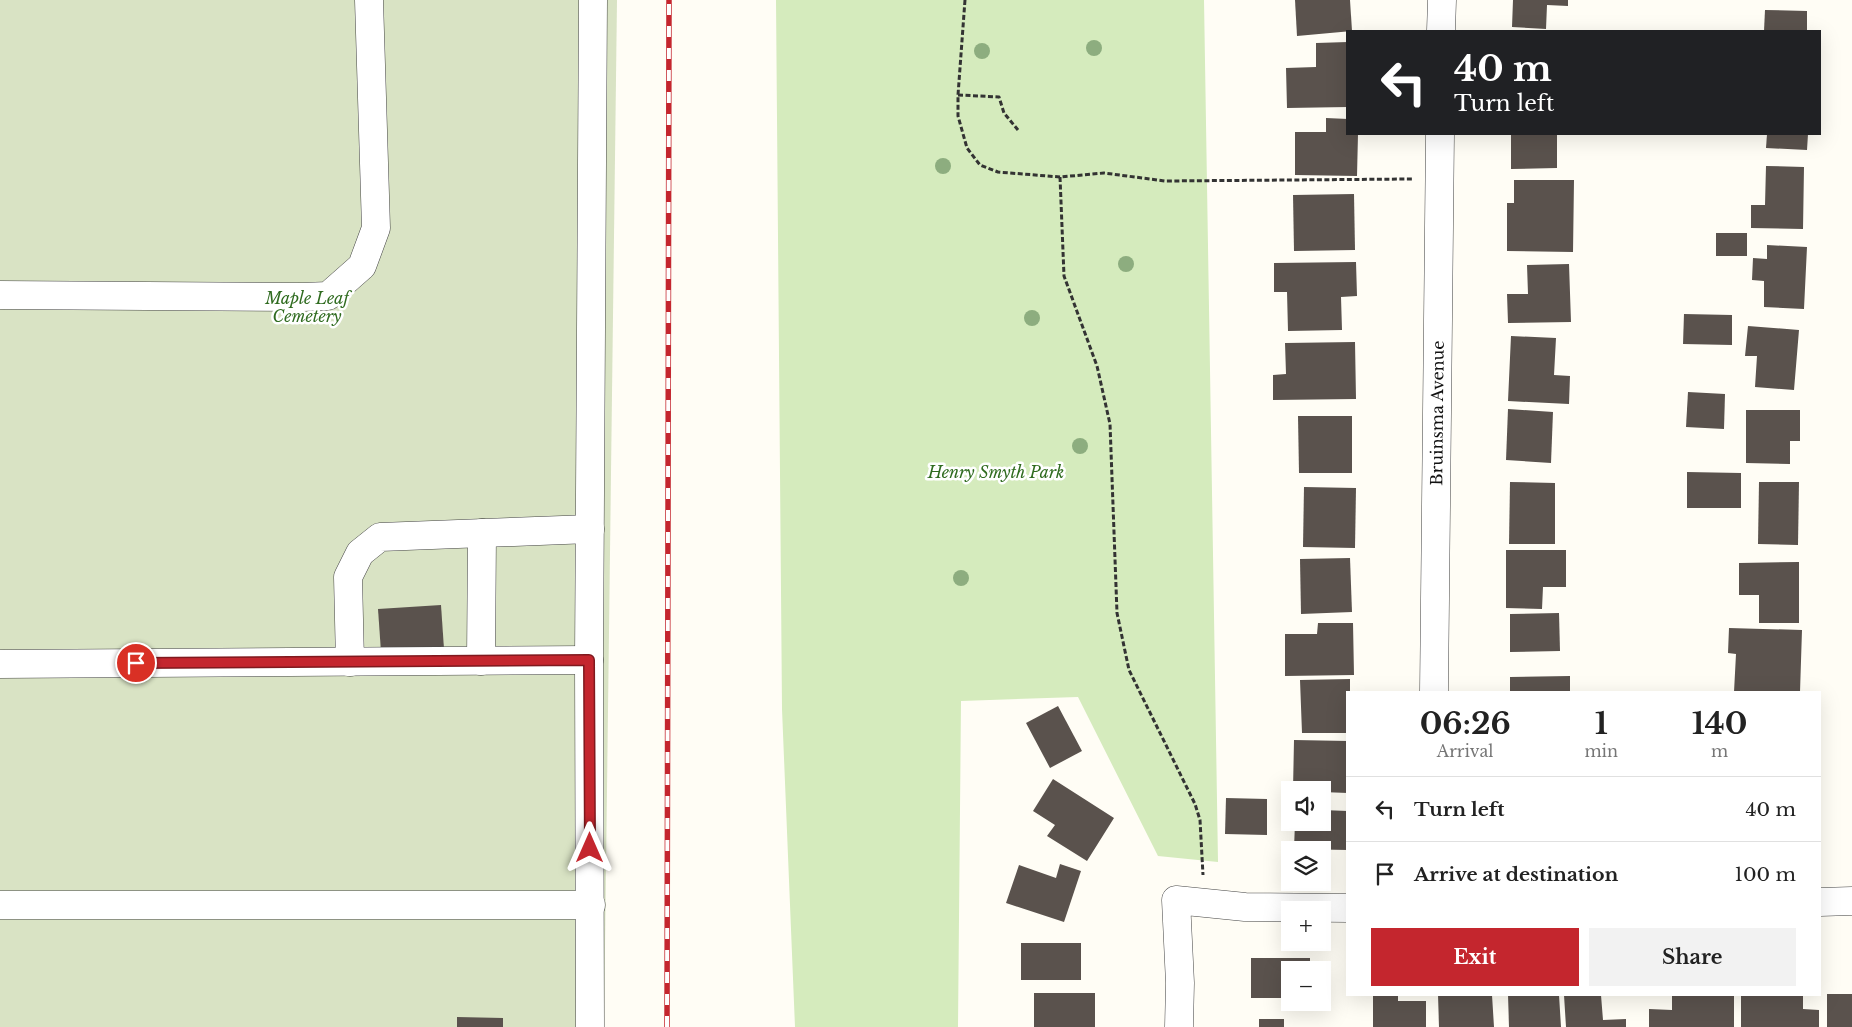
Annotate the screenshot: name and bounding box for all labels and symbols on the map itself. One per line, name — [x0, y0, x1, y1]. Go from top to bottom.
park label: Maple Leaf Cemetery — [264, 288, 352, 326]
street label: Bruinsma Avenue — [1426, 340, 1448, 486]
park label: Henry Smyth Park — [927, 462, 1064, 482]
pin — [115, 642, 157, 684]
position arrow — [563, 821, 615, 873]

